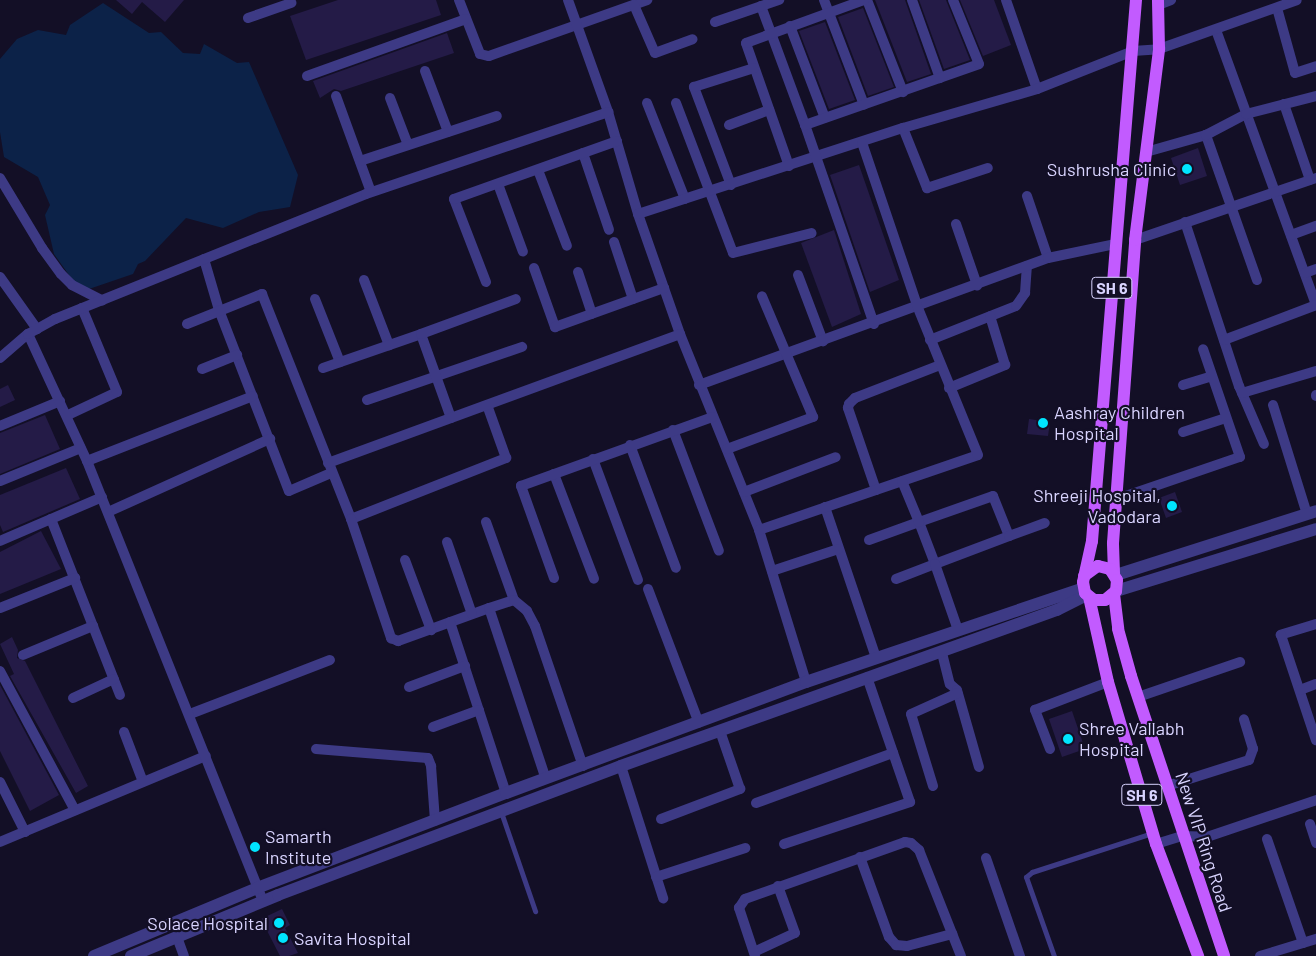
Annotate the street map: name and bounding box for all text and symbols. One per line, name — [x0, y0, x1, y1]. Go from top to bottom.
place label: Sushrusha Clinic — [1047, 158, 1176, 180]
marker: Sushrusha Clinic — [1180, 162, 1194, 176]
road number: SH 6 — [1091, 274, 1133, 302]
place label: Aashray Children Hospital — [1054, 402, 1185, 444]
marker: Aashray Children Hospital — [1036, 416, 1050, 430]
place label: Shreeji Hospital, Vadodara — [1033, 485, 1161, 528]
marker: Shreeji Hospital, Vadodara — [1165, 499, 1179, 513]
place label: Shree Vallabh Hospital — [1079, 718, 1184, 761]
marker: Shree Vallabh Hospital — [1061, 732, 1075, 746]
street label: New VIP Ring Road — [1171, 769, 1237, 915]
road number: SH 6 — [1121, 782, 1163, 808]
place label: Samarth Institute — [265, 826, 332, 869]
marker: Samarth Institute — [249, 841, 261, 853]
place label: Solace Hospital — [147, 912, 268, 934]
marker: Solace Hospital — [272, 916, 286, 930]
place label: Savita Hospital — [294, 927, 411, 949]
marker: Savita Hospital — [276, 931, 290, 945]

